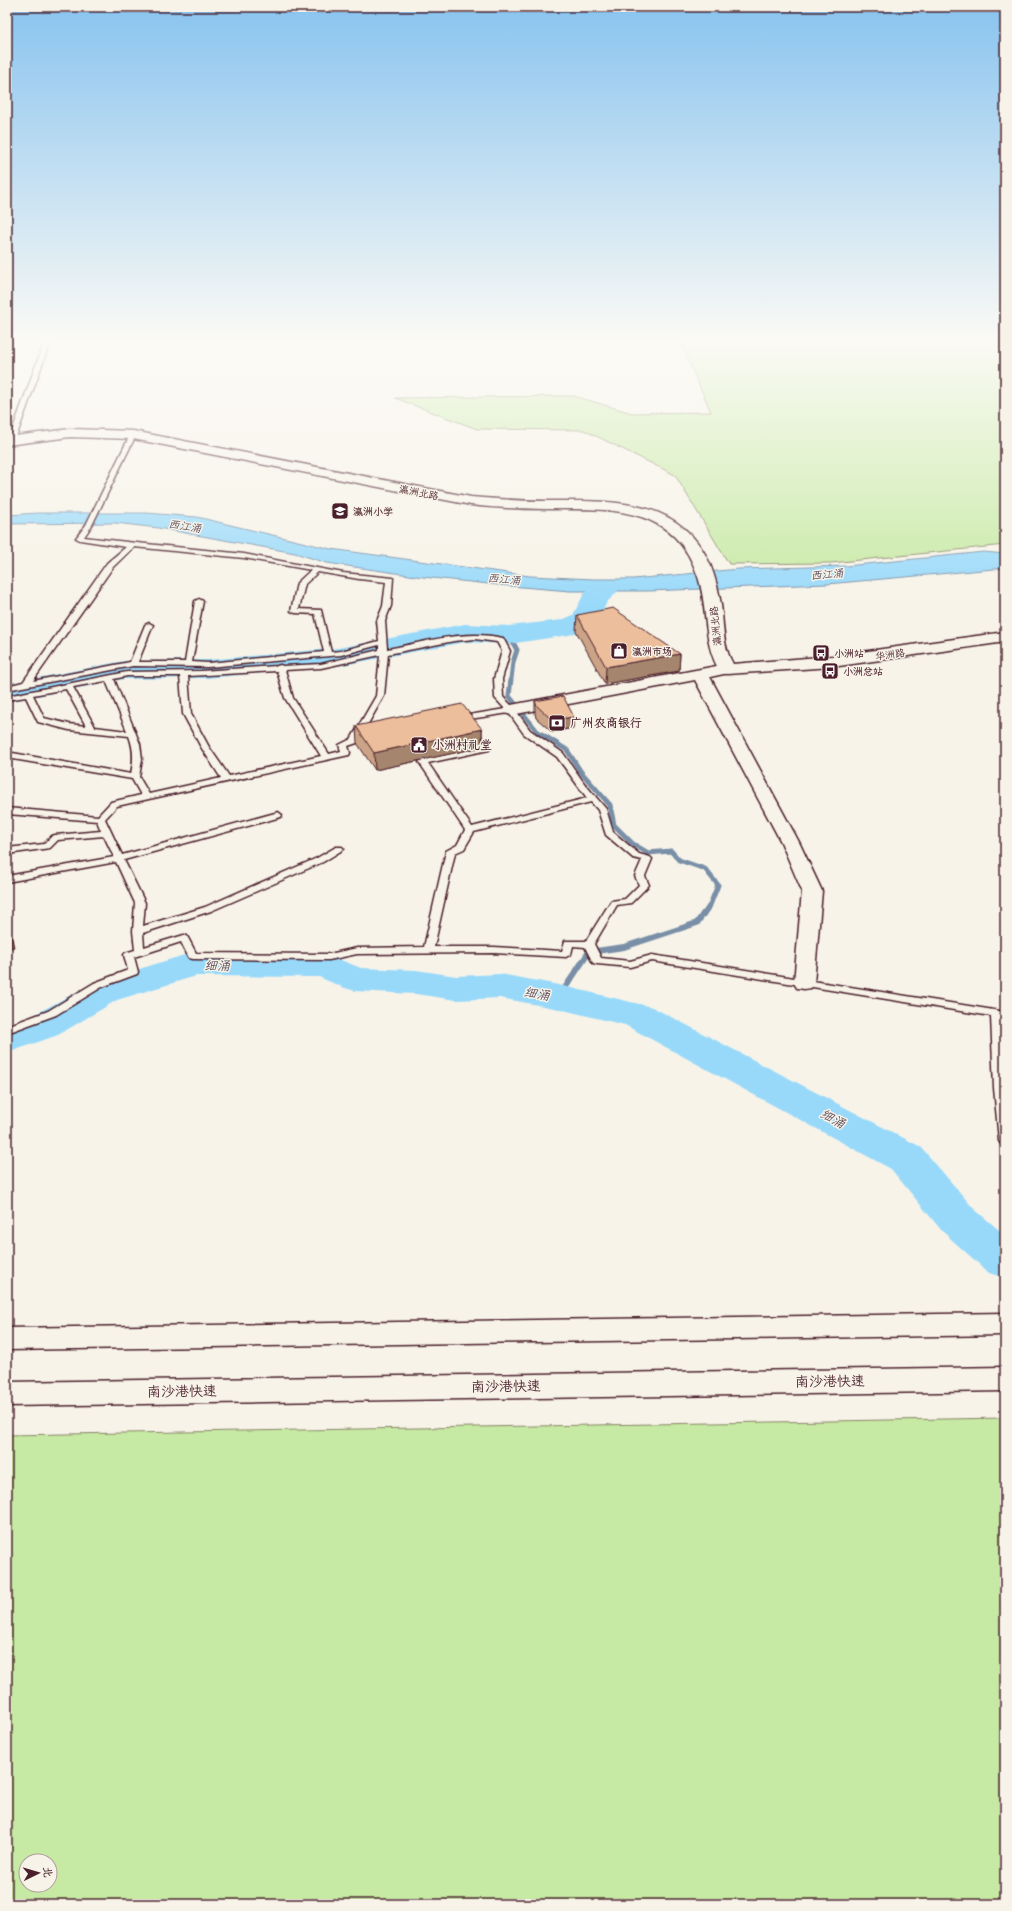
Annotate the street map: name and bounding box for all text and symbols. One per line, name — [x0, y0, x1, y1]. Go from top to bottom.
street label: 瀛洲北路 — [398, 482, 440, 503]
school or university icon: 瀛洲小学 — [330, 501, 350, 521]
place label: 瀛洲小学 — [353, 505, 393, 518]
water label: 西江涌 — [167, 517, 203, 537]
water label: 西江涌 — [810, 566, 845, 583]
water label: 西江涌 — [487, 571, 522, 588]
street label: 瀛洲北路 — [707, 605, 724, 647]
shop icon: 瀛洲市场 — [609, 641, 629, 661]
bus stop icon: 小洲站 — [811, 643, 831, 663]
place label: 瀛洲市场 — [632, 645, 672, 658]
street label: 华洲路 — [874, 646, 906, 663]
place label: 小洲站 — [834, 647, 864, 660]
bus stop icon: 小洲总站 — [820, 661, 840, 681]
place label: 小洲总站 — [843, 665, 883, 678]
bank icon: 广州农商银行 — [547, 713, 567, 733]
place label: 广州农商银行 — [570, 715, 642, 731]
public building icon: 小洲村礼堂 — [409, 735, 429, 755]
place label: 小洲村礼堂 — [432, 737, 492, 753]
water label: 细涌 — [204, 957, 231, 974]
water label: 细涌 — [523, 983, 552, 1004]
water label: 细涌 — [817, 1105, 849, 1133]
street label: 南沙港快速 — [795, 1371, 865, 1391]
street label: 南沙港快速 — [471, 1376, 541, 1396]
street label: 南沙港快速 — [147, 1381, 217, 1401]
north arrow — [18, 1853, 58, 1893]
text: 北 — [40, 1866, 55, 1878]

